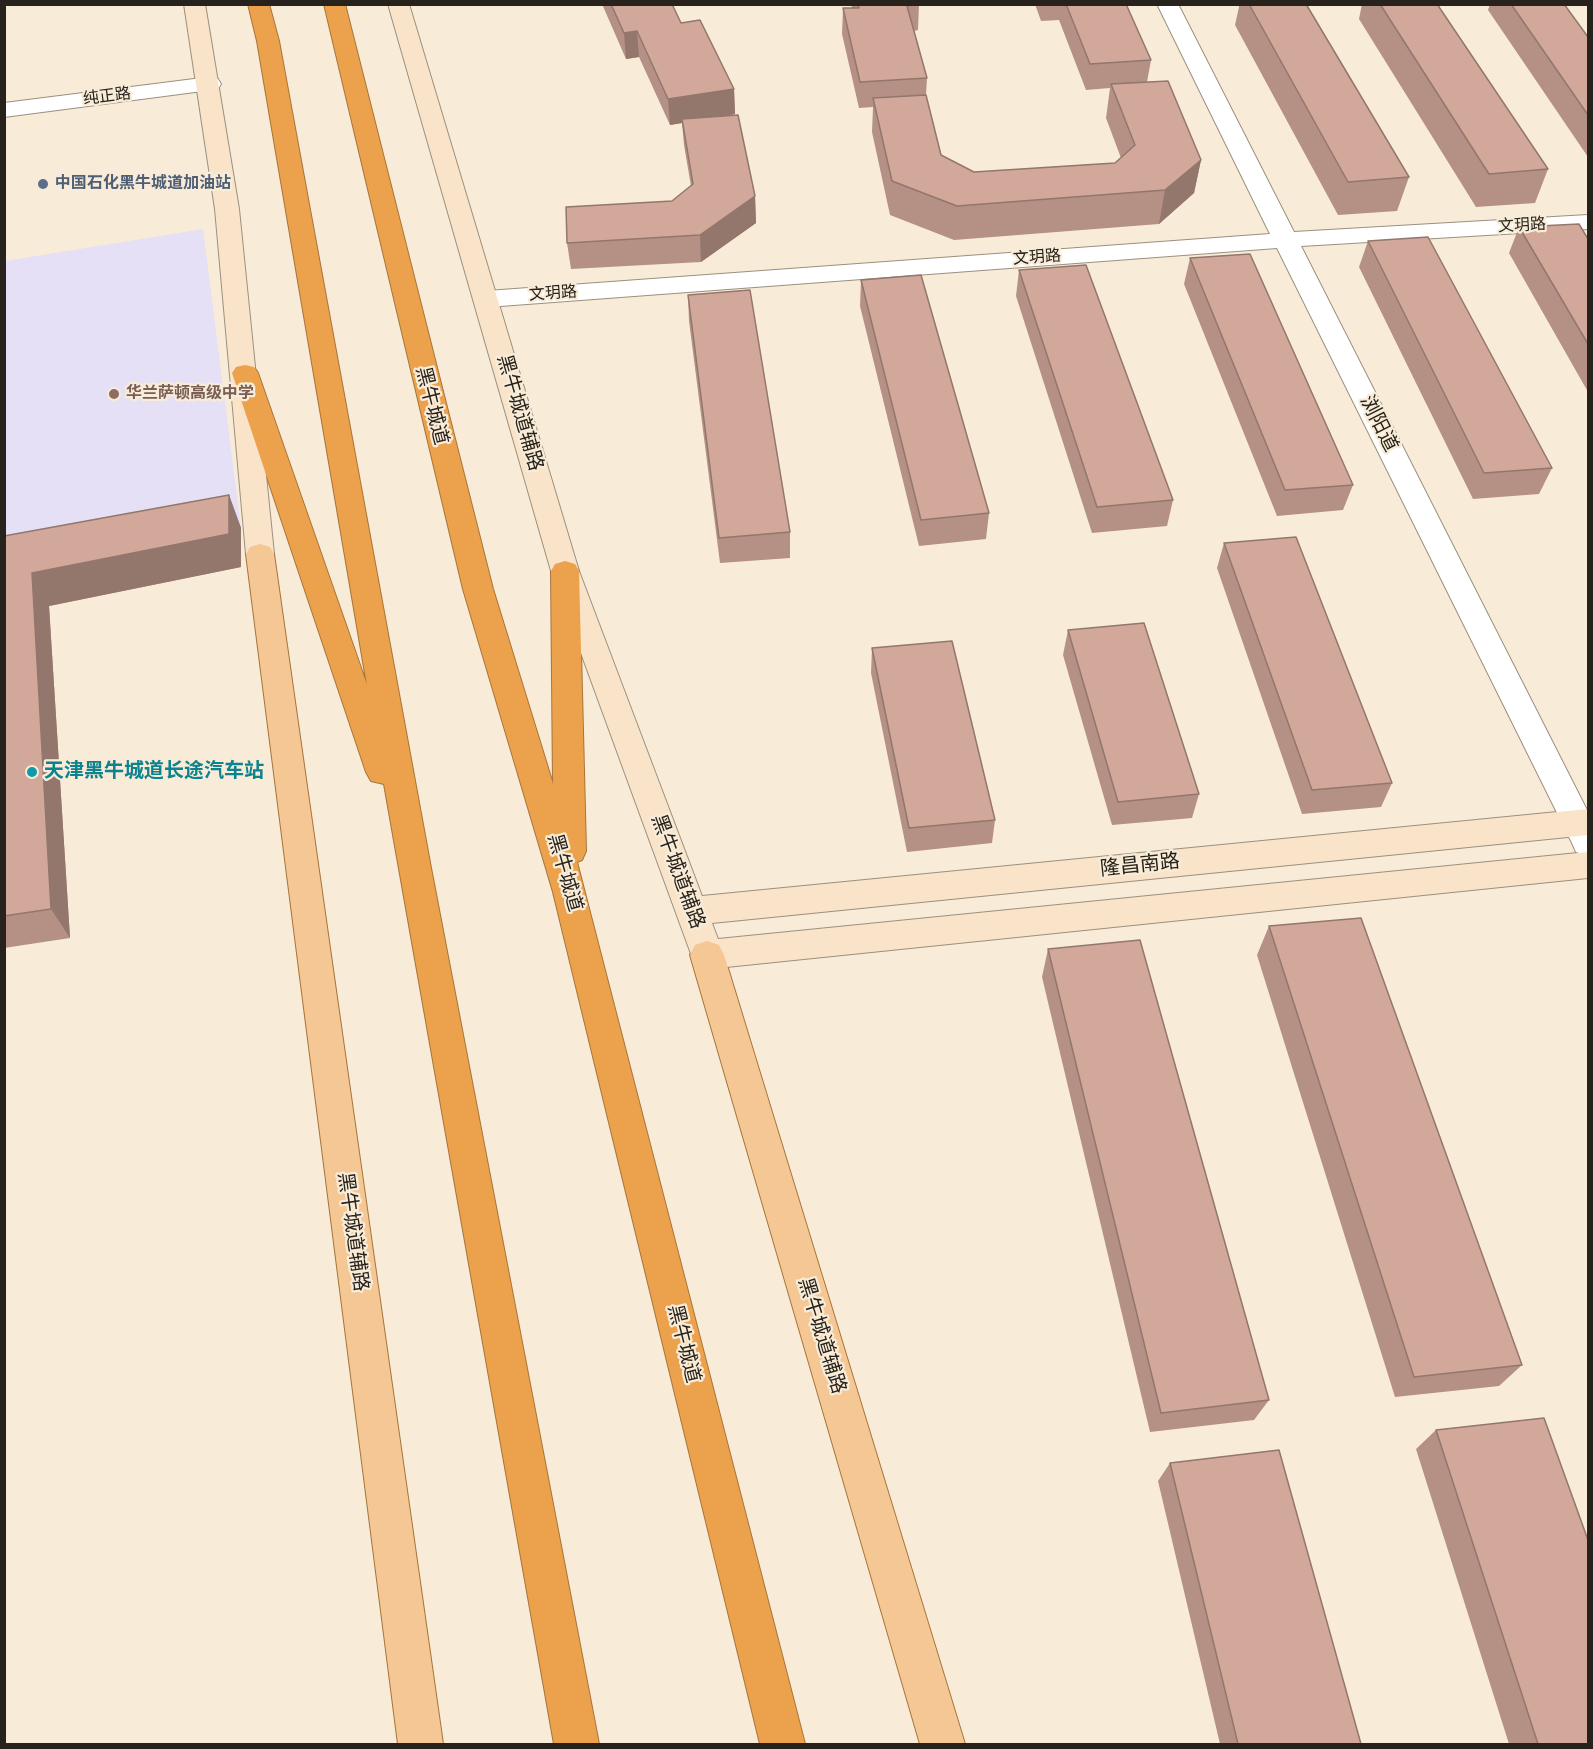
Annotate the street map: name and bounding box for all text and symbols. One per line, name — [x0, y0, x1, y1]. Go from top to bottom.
street label: 纯正路 — [82, 85, 132, 109]
place label: 中国石化黑牛城道加油站 — [55, 174, 231, 194]
marker: 中国石化黑牛城道加油站 — [36, 177, 50, 191]
street label: 文玥路 — [1498, 215, 1546, 237]
street label: 文玥路 — [1012, 247, 1062, 269]
street label: 文玥路 — [528, 283, 578, 305]
street label: 黑牛城道辅路 — [491, 352, 547, 474]
street label: 黑牛城道 — [410, 364, 452, 448]
place label: 华兰萨顿高级中学 — [126, 384, 254, 404]
marker: 华兰萨顿高级中学 — [107, 387, 121, 401]
street label: 浏阳道 — [1354, 392, 1402, 456]
place label: 天津黑牛城道长途汽车站 — [44, 760, 264, 784]
marker: 天津黑牛城道长途汽车站 — [25, 765, 39, 779]
street label: 黑牛城道辅路 — [645, 812, 709, 932]
street label: 黑牛城道 — [541, 831, 587, 915]
street label: 隆昌南路 — [1099, 850, 1181, 882]
street label: 黑牛城道辅路 — [332, 1171, 372, 1293]
street label: 黑牛城道辅路 — [792, 1275, 850, 1397]
street label: 黑牛城道 — [662, 1302, 704, 1386]

